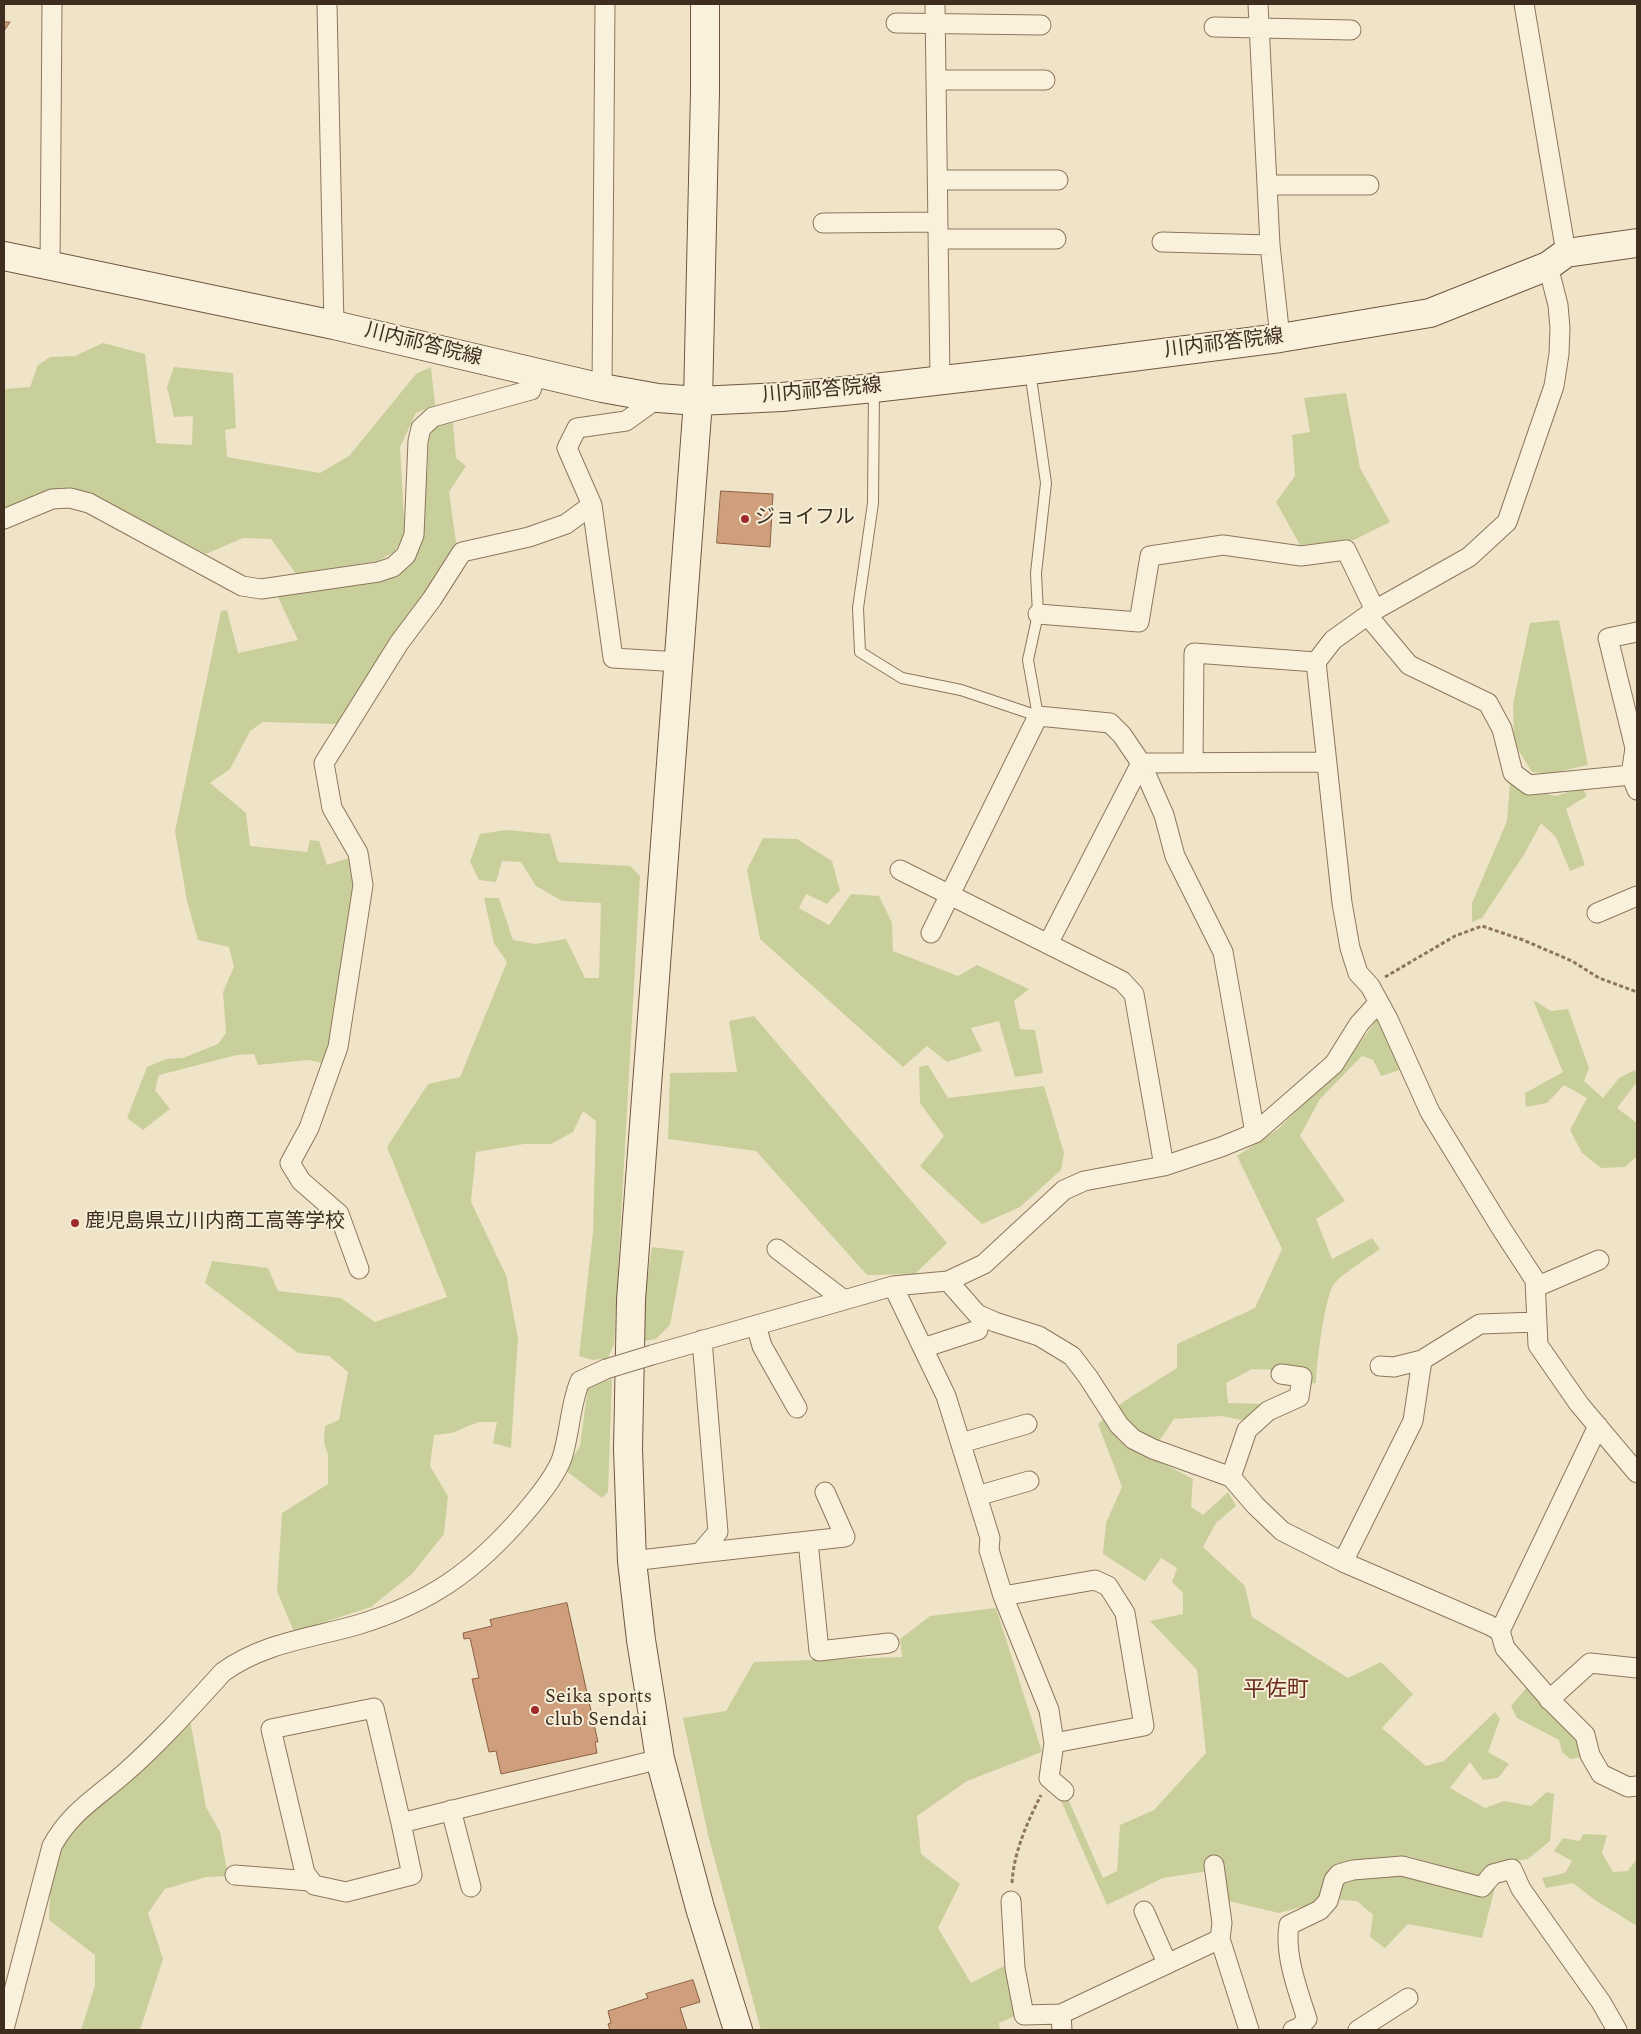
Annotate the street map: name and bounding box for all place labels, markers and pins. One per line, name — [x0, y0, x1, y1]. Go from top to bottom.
place label: ジョイフル — [755, 507, 855, 531]
marker: ジョイフル — [739, 513, 751, 525]
place label: 鹿児島県立川内商工高等学校 — [85, 1211, 345, 1235]
marker: 鹿児島県立川内商工高等学校 — [69, 1217, 81, 1229]
place label: Seika sports club Sendai — [545, 1686, 652, 1733]
marker: Seika sports club Sendai — [529, 1704, 541, 1716]

